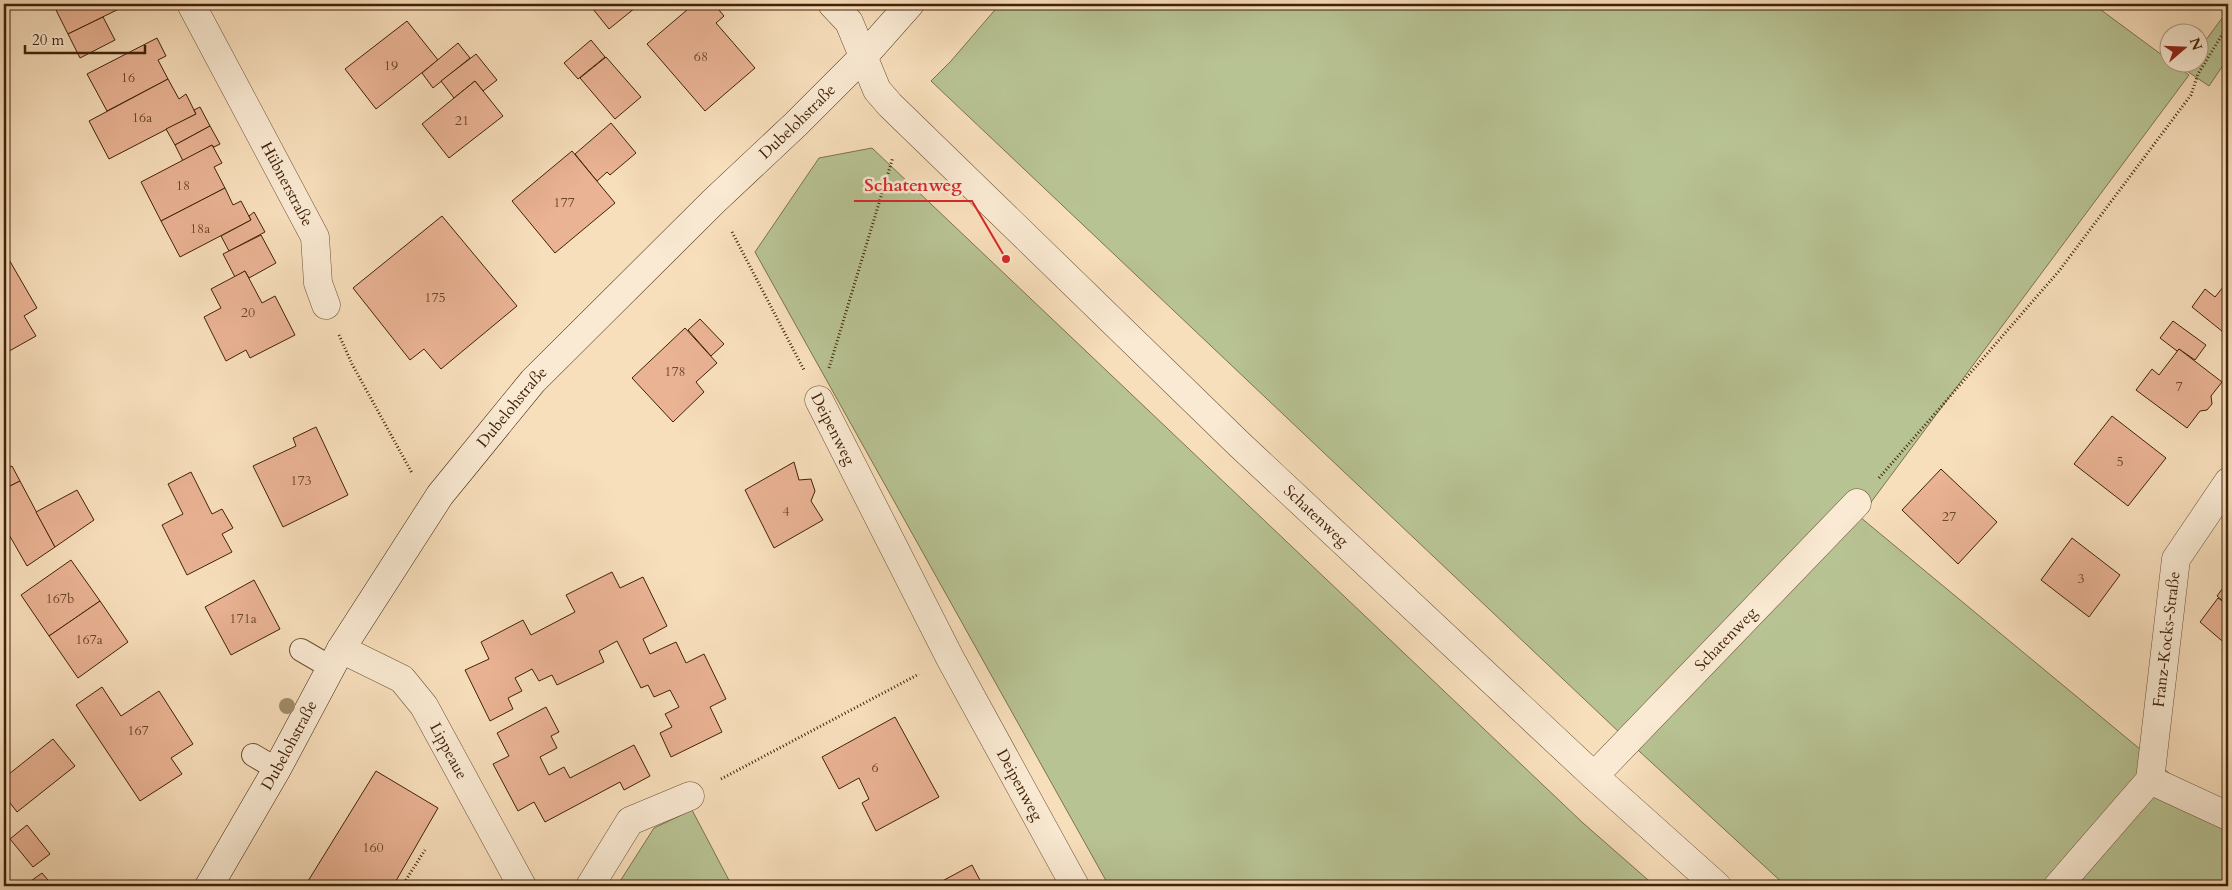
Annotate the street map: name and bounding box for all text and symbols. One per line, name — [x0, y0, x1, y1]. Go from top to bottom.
scale bar — [25, 22, 145, 54]
north arrow — [2160, 22, 2210, 72]
text: 20 m — [32, 30, 64, 50]
text: N — [2185, 35, 2207, 53]
house number: 68 — [694, 47, 708, 66]
house number: 19 — [384, 56, 398, 75]
house number: 16 — [121, 68, 135, 87]
street label: Dubelohstraße — [754, 79, 841, 164]
house number: 16a — [132, 108, 152, 127]
house number: 21 — [455, 111, 469, 130]
street label: Hübnerstraße — [255, 138, 318, 230]
callout: Schatenweg — [854, 168, 972, 201]
text: Schatenweg — [864, 173, 962, 198]
house number: 18 — [176, 176, 190, 195]
house number: 177 — [553, 193, 575, 212]
house number: 18a — [190, 219, 210, 238]
house number: 175 — [424, 288, 446, 307]
house number: 20 — [241, 303, 255, 322]
street label: Dubelohstraße — [472, 362, 552, 452]
house number: 178 — [664, 362, 686, 381]
house number: 7 — [2175, 377, 2183, 396]
street label: Deipenweg — [805, 389, 861, 469]
house number: 5 — [2116, 452, 2124, 471]
house number: 173 — [290, 471, 312, 490]
street label: Schatenweg — [1279, 480, 1353, 552]
house number: 4 — [782, 502, 790, 521]
house number: 27 — [1942, 507, 1956, 526]
house number: 3 — [2077, 569, 2085, 588]
street label: Franz-Kocks-Straße — [2148, 570, 2185, 709]
house number: 167b — [45, 589, 75, 608]
street label: Schatenweg — [1690, 602, 1762, 676]
house number: 171a — [229, 609, 257, 628]
house number: 167a — [75, 630, 103, 649]
street label: Dubelohstraße — [256, 697, 323, 794]
street label: Lippeaue — [424, 719, 473, 783]
house number: 167 — [127, 721, 149, 740]
street label: Deipenweg — [991, 745, 1048, 825]
house number: 6 — [871, 758, 879, 777]
house number: 160 — [362, 838, 384, 857]

